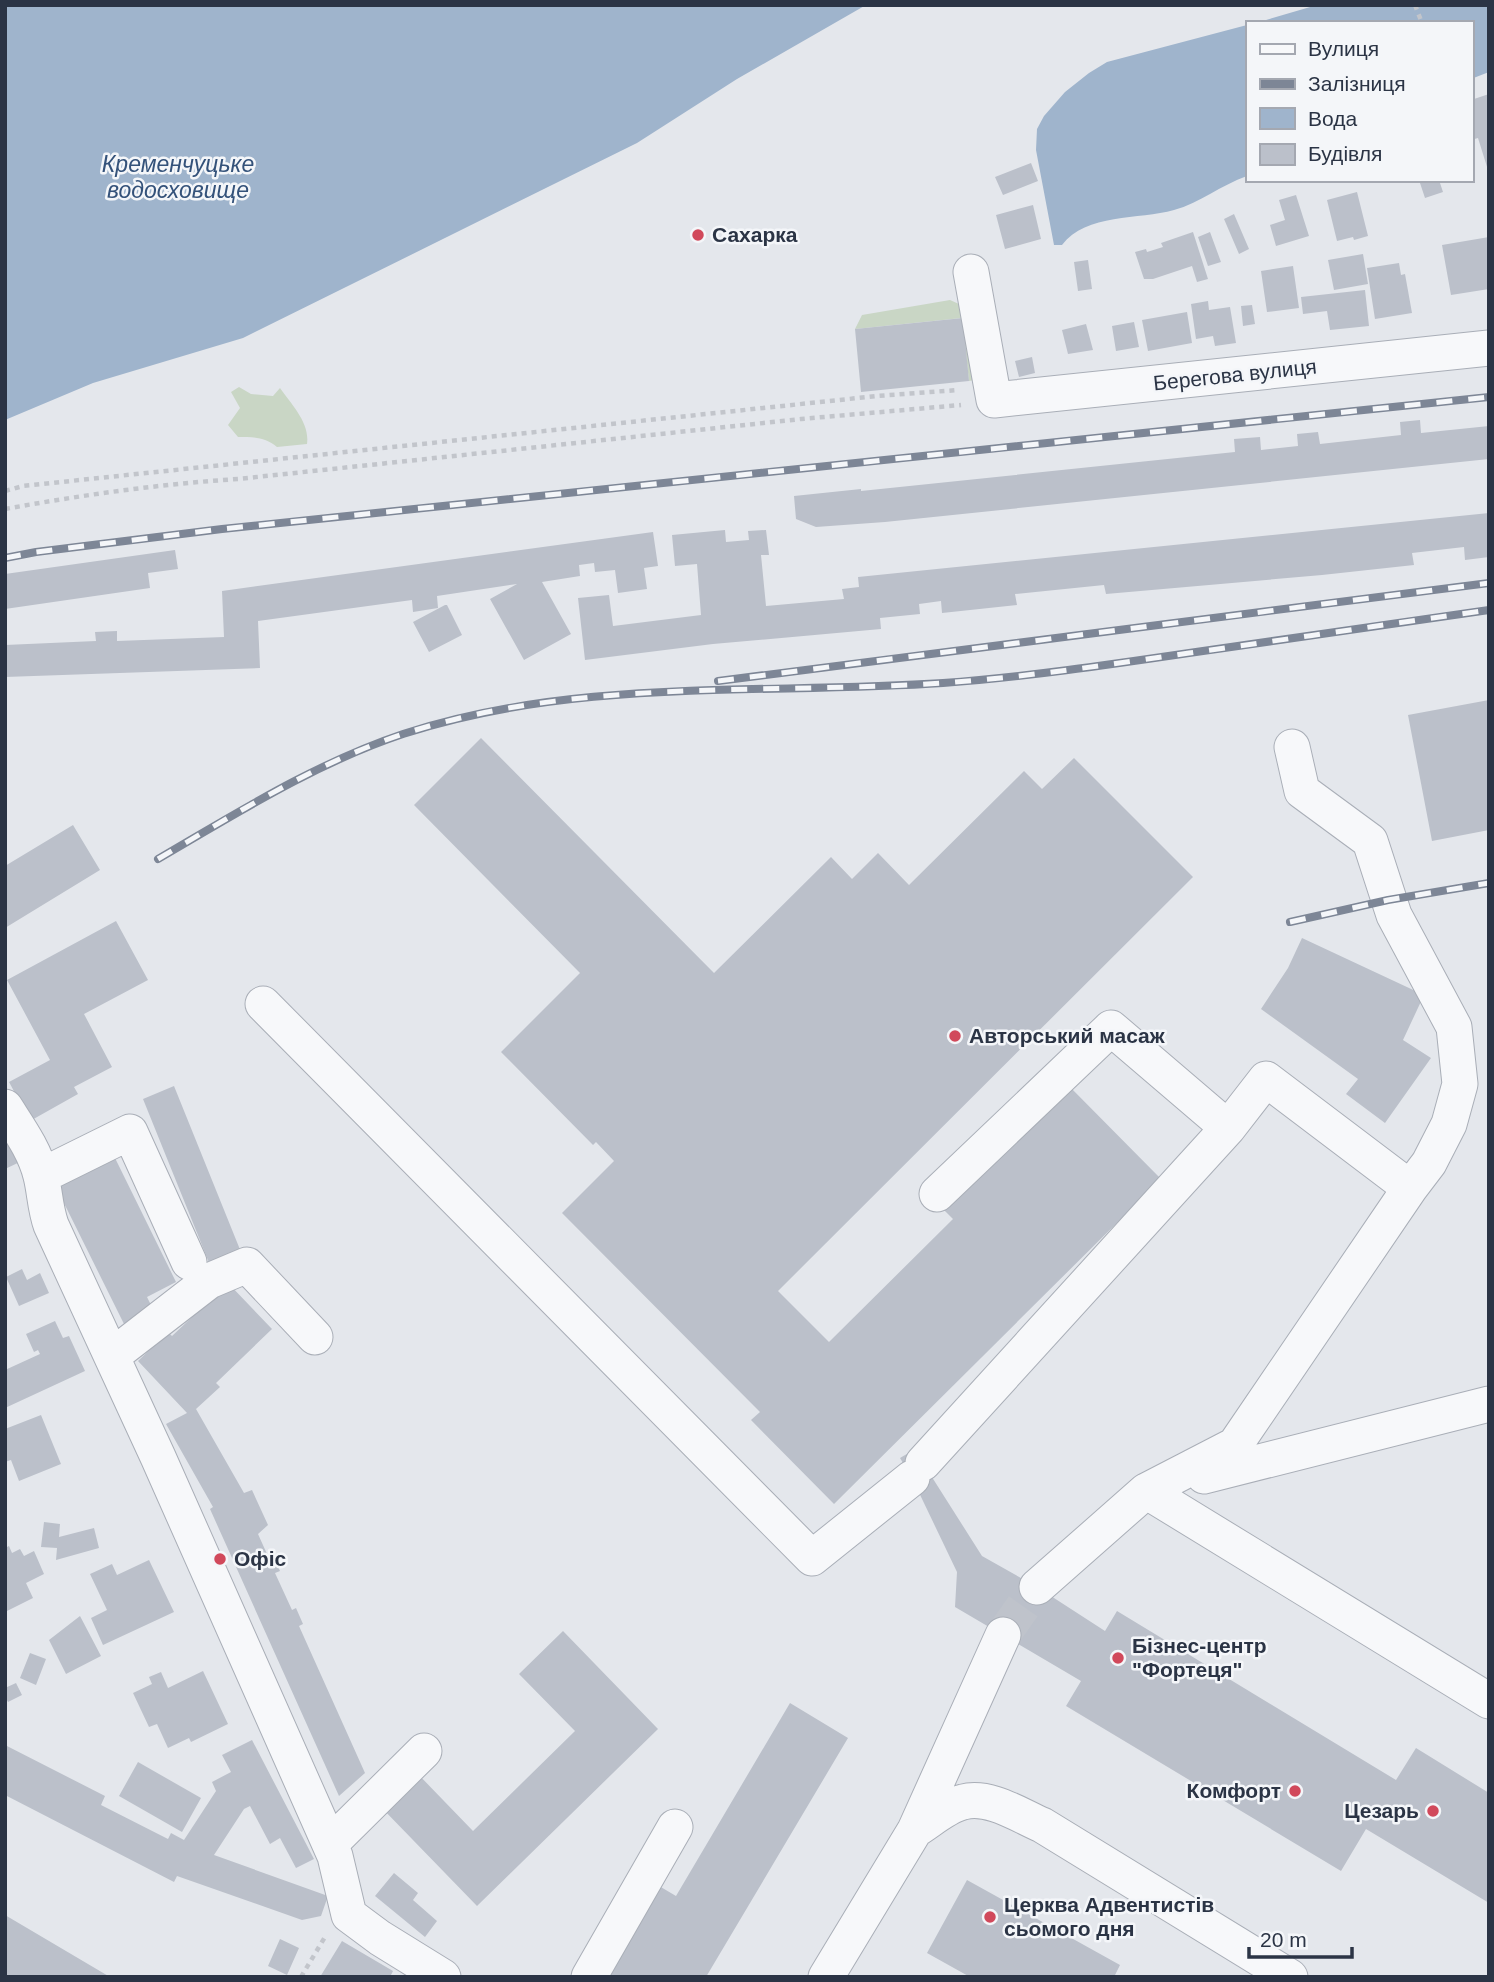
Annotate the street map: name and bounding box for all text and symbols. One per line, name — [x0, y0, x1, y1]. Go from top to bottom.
legend — [1246, 21, 1473, 182]
text: Вулиця — [1308, 37, 1379, 60]
text: Залізниця — [1308, 72, 1406, 95]
text: Вода — [1308, 107, 1357, 130]
text: Будівля — [1308, 142, 1382, 165]
water label: Кременчуцьке водосховище — [102, 151, 254, 203]
place label: Сахарка — [712, 223, 798, 246]
marker: Сахарка — [690, 227, 706, 243]
street label: Берегова вулиця — [1152, 354, 1318, 395]
place label: Авторський масаж — [969, 1024, 1166, 1047]
marker: Авторський масаж — [947, 1028, 963, 1044]
place label: Офіс — [234, 1547, 287, 1570]
marker: Офіс — [212, 1551, 228, 1567]
place label: Бізнес-центр "Фортеця" — [1132, 1634, 1267, 1681]
marker: Бізнес-центр "Фортеця" — [1110, 1650, 1126, 1666]
place label: Комфорт — [1187, 1779, 1281, 1802]
marker: Комфорт — [1287, 1783, 1303, 1799]
place label: Цезарь — [1344, 1799, 1419, 1822]
marker: Цезарь — [1425, 1803, 1441, 1819]
place label: Церква Адвентистів сьомого дня — [1004, 1893, 1214, 1940]
marker: Церква Адвентистів сьомого дня — [982, 1909, 998, 1925]
scale bar — [1249, 1916, 1352, 1960]
text: 20 m — [1260, 1928, 1307, 1951]

